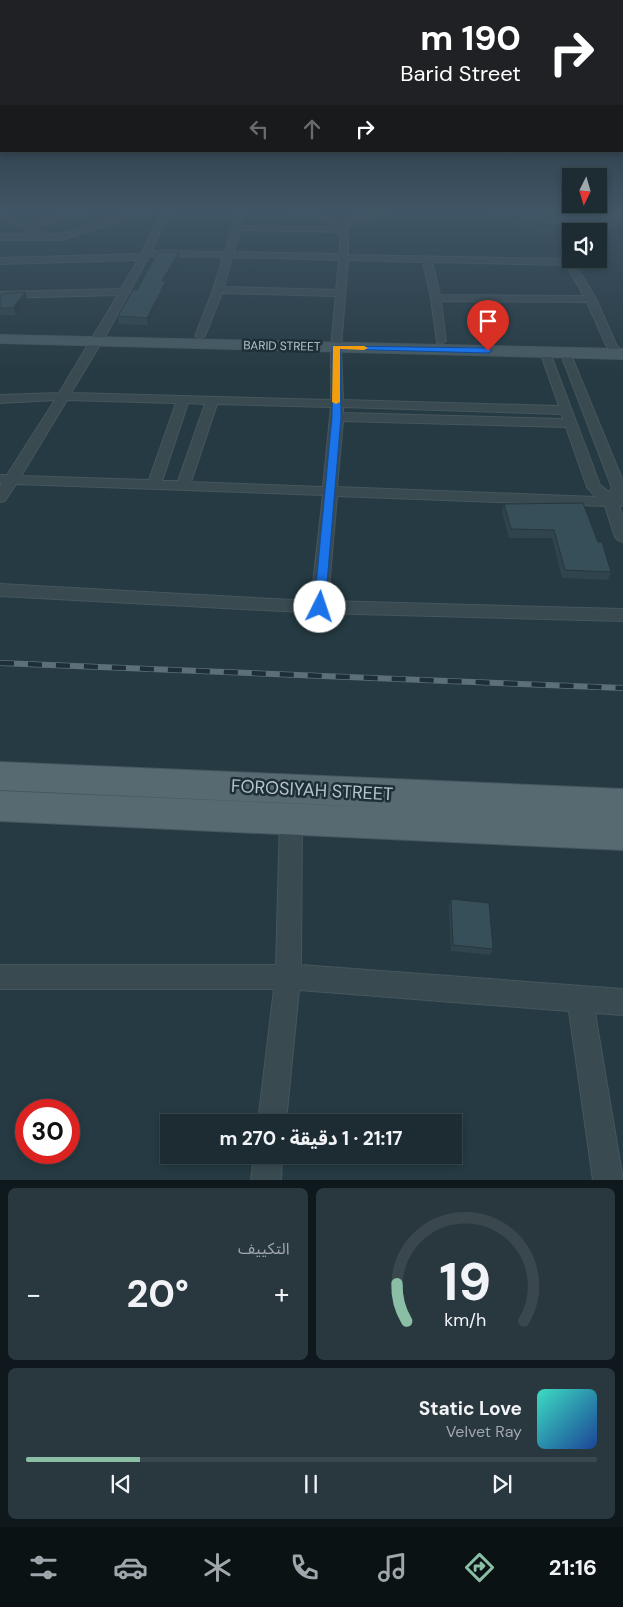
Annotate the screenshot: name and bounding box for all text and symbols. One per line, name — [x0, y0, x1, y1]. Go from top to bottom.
text: 190 m — [420, 15, 521, 61]
icon: right — [539, 20, 604, 85]
text: Barid Street — [400, 59, 521, 88]
icon: left — [245, 115, 273, 143]
icon: ahead — [298, 115, 326, 143]
icon: right — [351, 115, 379, 143]
north arrow — [562, 168, 608, 212]
map controls — [562, 168, 607, 268]
button: sound — [562, 223, 607, 268]
pin — [467, 300, 509, 351]
icon: arrive — [474, 307, 502, 335]
street label: BARID STREET — [243, 337, 321, 355]
position arrow — [293, 580, 345, 632]
street label: FOROSIYAH STREET — [230, 774, 394, 806]
speed limit sign: 30 — [15, 1099, 80, 1164]
text: 21:17 · 1 دقيقة · 270 m — [219, 1126, 403, 1151]
text: التكييف — [238, 1238, 290, 1259]
text: 19 — [439, 1248, 491, 1316]
text: 20° — [127, 1269, 189, 1319]
text: − — [26, 1276, 41, 1313]
text: + — [274, 1276, 289, 1313]
text: km/h — [444, 1308, 486, 1332]
text: Static Love — [419, 1396, 522, 1421]
text: Velvet Ray — [446, 1421, 522, 1442]
icon: previous — [107, 1470, 135, 1498]
icon: pause — [297, 1470, 325, 1498]
icon: next — [488, 1470, 516, 1498]
icon: filters — [26, 1550, 61, 1585]
icon: car — [113, 1550, 148, 1585]
icon: climate — [200, 1550, 235, 1585]
icon: phone — [287, 1550, 322, 1585]
icon: music — [375, 1550, 410, 1585]
icon: directions — [462, 1550, 497, 1585]
text: 21:16 — [549, 1553, 597, 1582]

